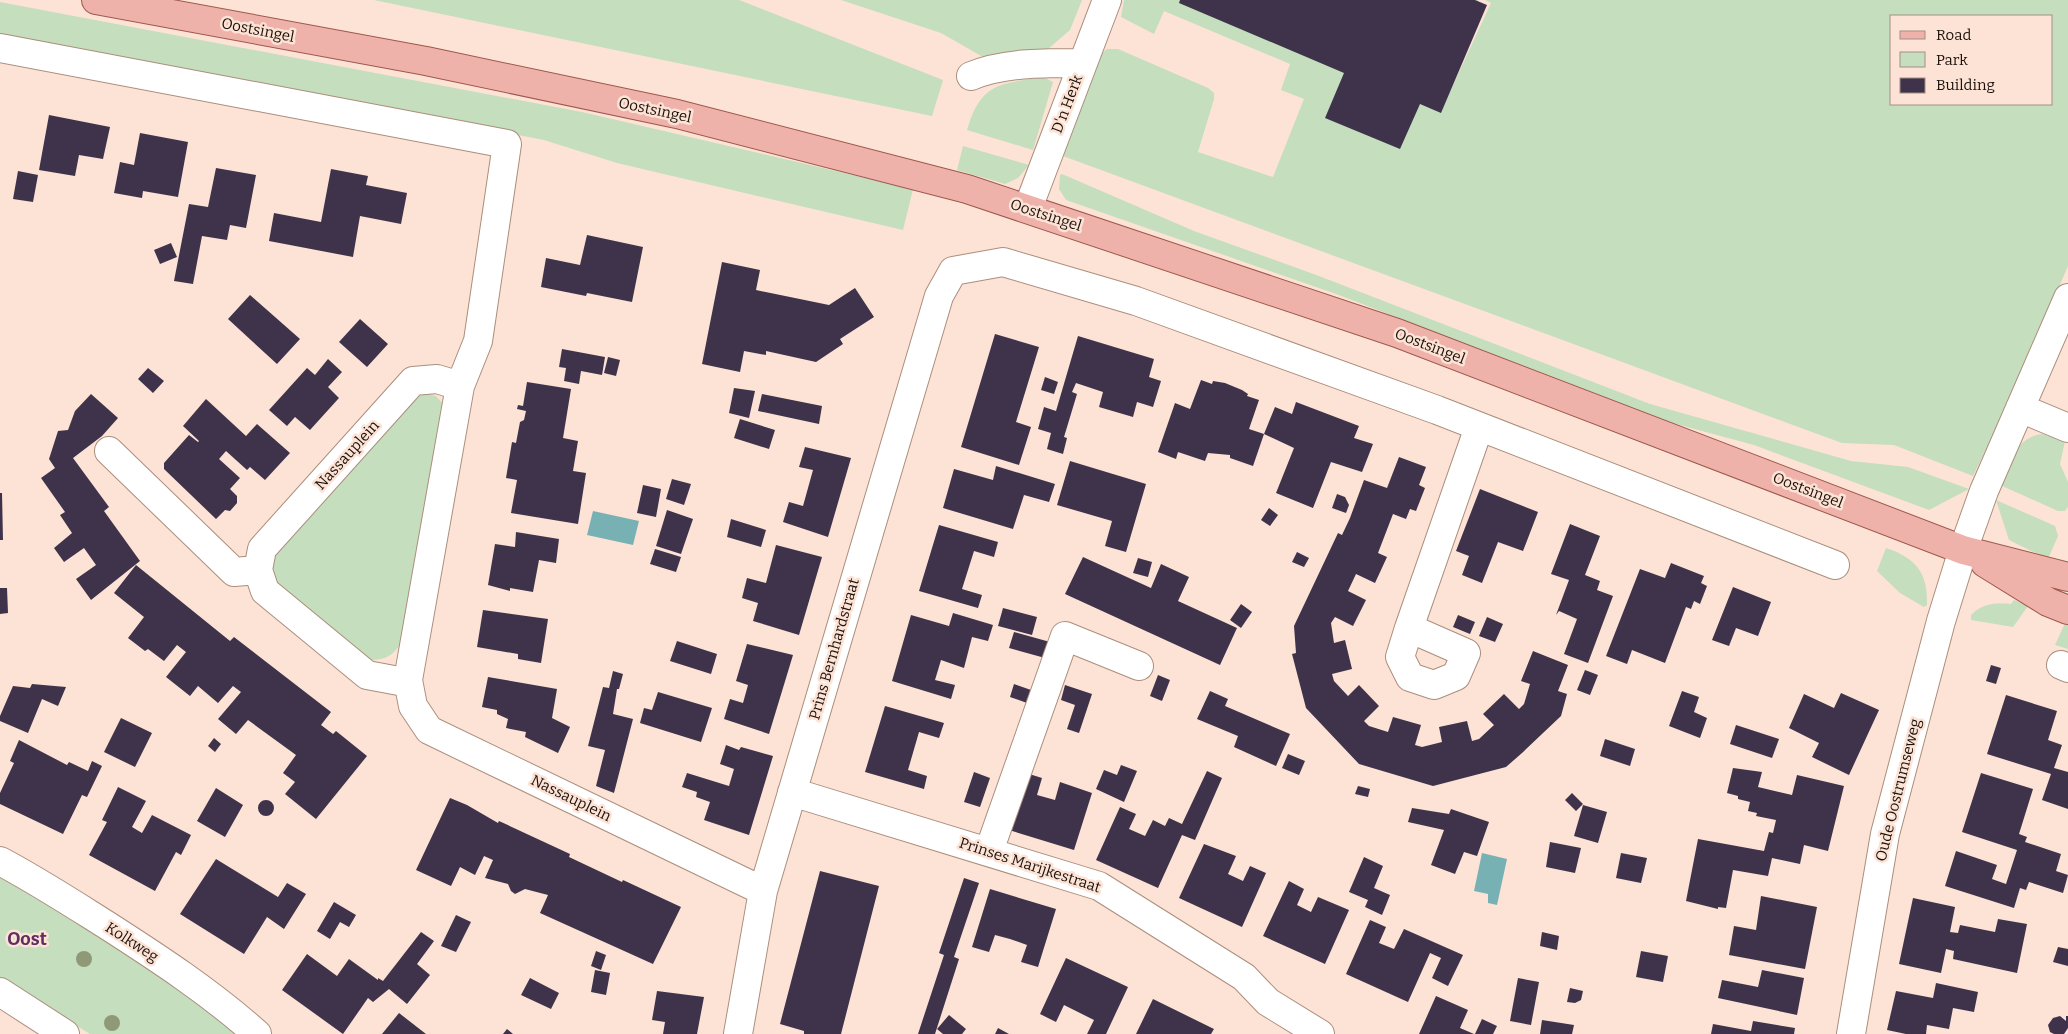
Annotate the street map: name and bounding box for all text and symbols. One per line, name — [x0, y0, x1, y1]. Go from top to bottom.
street label: Oostsingel — [220, 14, 296, 46]
legend — [1890, 15, 2053, 105]
text: Road — [1936, 26, 1971, 44]
text: Park — [1936, 51, 1968, 69]
street label: D'n Herk — [1048, 72, 1087, 136]
text: Building — [1936, 76, 1995, 94]
street label: Oostsingel — [617, 94, 693, 126]
street label: Oostsingel — [1008, 195, 1084, 235]
street label: Oostsingel — [1392, 324, 1468, 368]
street label: Nassauplein — [311, 416, 383, 493]
street label: Oostsingel — [1770, 468, 1846, 512]
street label: Prins Bernhardstraat — [805, 576, 863, 722]
street label: Oude Oostrumseweg — [1872, 717, 1924, 863]
street label: Nassauplein — [528, 771, 615, 825]
street label: Prinses Marijkestraat — [957, 834, 1104, 897]
street label: Kolkweg — [102, 918, 162, 966]
district label: Oost — [7, 928, 47, 950]

